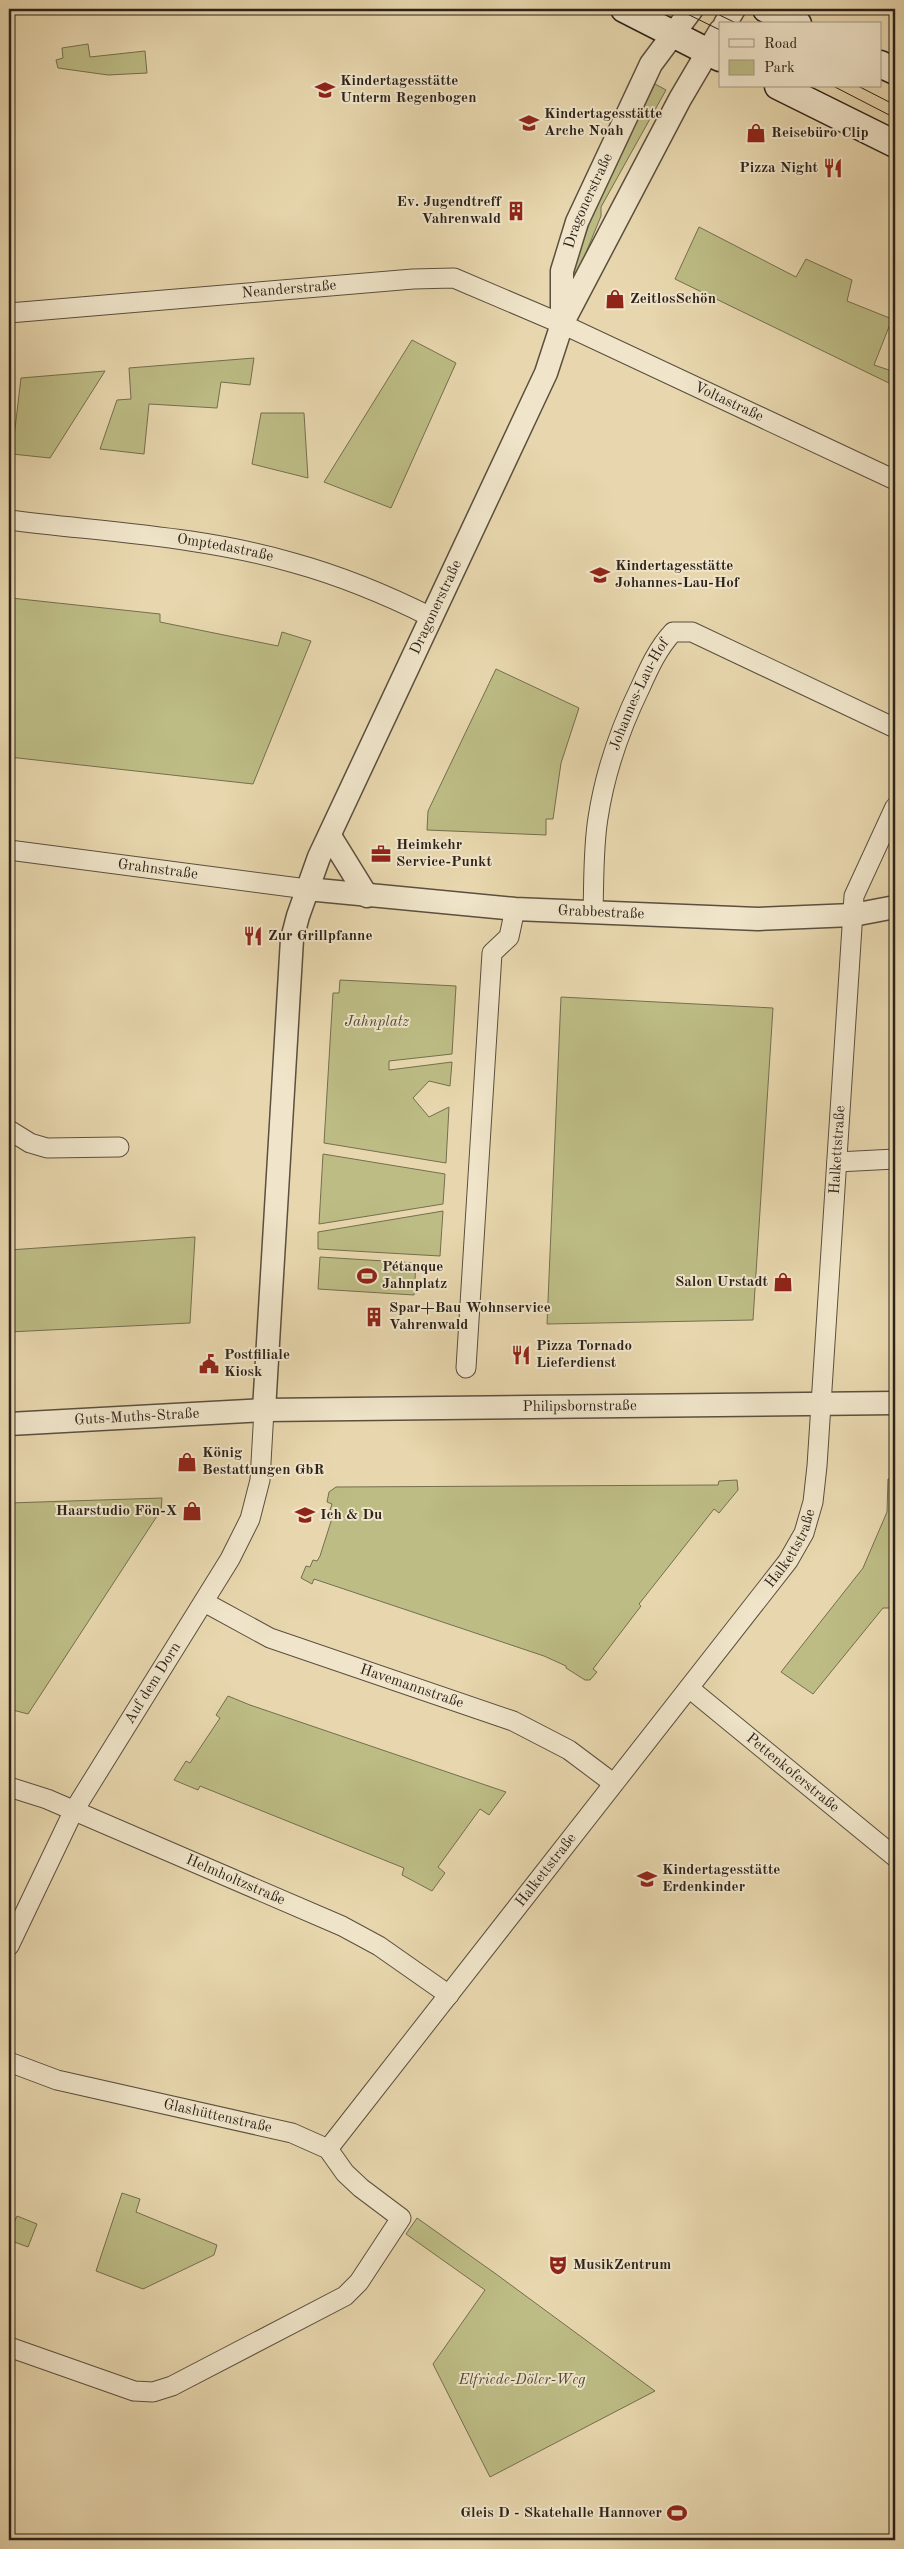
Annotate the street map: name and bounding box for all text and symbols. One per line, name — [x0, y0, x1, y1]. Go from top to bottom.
legend — [719, 22, 882, 88]
text: Road — [764, 37, 798, 52]
text: Park — [764, 61, 795, 76]
place label: Kindertagesstätte Unterm Regenbogen — [340, 74, 476, 106]
school or university icon: Kindertagesstätte Unterm Regenbogen — [314, 79, 336, 101]
place label: Kindertagesstätte Arche Noah — [544, 107, 662, 139]
school or university icon: Kindertagesstätte Arche Noah — [518, 112, 540, 134]
shop icon: Reisebüro Clip — [745, 122, 767, 144]
place label: Reisebüro Clip — [771, 126, 869, 141]
street label: Dragonerstraße — [562, 151, 616, 250]
restaurant icon: Pizza Night — [822, 157, 844, 179]
place label: Pizza Night — [739, 161, 819, 176]
place label: Ev. Jugendtreff Vahrenwald — [397, 195, 503, 227]
building icon: Ev. Jugendtreff Vahrenwald — [505, 200, 527, 222]
street label: Neanderstraße — [241, 278, 337, 301]
shop icon: ZeitlosSchön — [604, 288, 626, 310]
place label: ZeitlosSchön — [630, 292, 716, 307]
street label: Voltastraße — [692, 380, 766, 425]
street label: Omptedastraße — [176, 532, 275, 565]
street label: Dragonerstraße — [408, 558, 465, 657]
place label: Kindertagesstätte Johannes-Lau-Hof — [615, 559, 741, 591]
school or university icon: Kindertagesstätte Johannes-Lau-Hof — [589, 564, 611, 586]
street label: Johannes-Lau-Hof — [607, 635, 673, 752]
place label: Heimkehr Service-Punkt — [396, 838, 492, 870]
office icon: Heimkehr Service-Punkt — [370, 843, 392, 865]
street label: Grahnstraße — [117, 857, 199, 882]
street label: Grabbestraße — [557, 903, 645, 922]
restaurant icon: Zur Grillpfanne — [242, 925, 264, 947]
place label: Zur Grillpfanne — [268, 929, 373, 944]
park label: Jahnplatz — [345, 1015, 410, 1030]
street label: Halkettstraße — [827, 1105, 848, 1195]
place label: Pétanque Jahnplatz — [382, 1260, 447, 1292]
sports icon: Pétanque Jahnplatz — [356, 1265, 378, 1287]
shop icon: Salon Urstadt — [772, 1271, 794, 1293]
place label: Salon Urstadt — [675, 1275, 769, 1290]
place label: Spar+Bau Wohnservice Vahrenwald — [389, 1301, 551, 1333]
building icon: Spar+Bau Wohnservice Vahrenwald — [363, 1306, 385, 1328]
place label: Pizza Tornado Lieferdienst — [536, 1339, 632, 1371]
restaurant icon: Pizza Tornado Lieferdienst — [510, 1344, 532, 1366]
place label: Postfiliale Kiosk — [224, 1348, 290, 1380]
public building icon: Postfiliale Kiosk — [198, 1353, 220, 1375]
street label: Philipsbornstraße — [522, 1398, 637, 1415]
street label: Guts-Muths-Straße — [74, 1406, 200, 1428]
place label: König Bestattungen GbR — [202, 1446, 324, 1478]
shop icon: König Bestattungen GbR — [176, 1451, 198, 1473]
shop icon: Haarstudio Fön-X — [181, 1500, 203, 1522]
place label: Haarstudio Fön-X — [56, 1504, 177, 1519]
school or university icon: Ich & Du — [294, 1504, 316, 1526]
street label: Halkettstraße — [762, 1507, 818, 1591]
place label: Ich & Du — [320, 1508, 382, 1523]
street label: Auf dem Dorn — [122, 1640, 184, 1727]
street label: Havemannstraße — [358, 1662, 466, 1711]
street label: Pettenkoferstraße — [743, 1731, 842, 1815]
street label: Halkettstraße — [513, 1831, 579, 1910]
street label: Helmholtzstraße — [184, 1852, 287, 1908]
place label: Kindertagesstätte Erdenkinder — [662, 1863, 780, 1895]
school or university icon: Kindertagesstätte Erdenkinder — [636, 1868, 658, 1890]
street label: Glashüttenstraße — [162, 2097, 273, 2136]
theatre icon: MusikZentrum — [547, 2254, 569, 2276]
place label: MusikZentrum — [573, 2258, 671, 2273]
park label: Elfriede-Döler-Weg — [457, 2373, 586, 2388]
sports icon: Gleis D - Skatehalle Hannover — [666, 2502, 688, 2524]
place label: Gleis D - Skatehalle Hannover — [460, 2506, 662, 2521]

